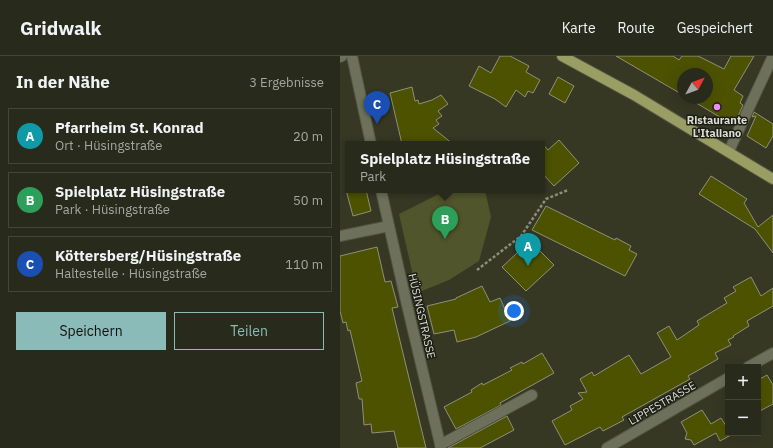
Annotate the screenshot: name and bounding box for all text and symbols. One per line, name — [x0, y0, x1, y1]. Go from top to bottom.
text: Gridwalk — [20, 16, 102, 40]
text: Karte — [562, 19, 596, 37]
text: Route — [618, 19, 655, 37]
text: Gespeichert — [677, 19, 753, 37]
north arrow — [677, 68, 713, 104]
text: In der Nähe — [16, 71, 110, 93]
text: 3 Ergebnisse — [249, 74, 324, 91]
pin: C — [364, 91, 390, 124]
marker: Ristaurante L'Italiano — [712, 102, 722, 112]
place label: Ristaurante L'Italiano — [687, 113, 747, 140]
text: Pfarrheim St. Konrad — [55, 118, 204, 137]
text: A — [26, 128, 34, 145]
text: 20 m — [293, 128, 323, 145]
text: Ort · Hüsingstraße — [55, 137, 162, 154]
popup — [345, 141, 545, 193]
text: Spielplatz Hüsingstraße — [360, 149, 530, 168]
text: Park — [360, 168, 386, 185]
text: Spielplatz Hüsingstraße — [55, 182, 225, 201]
text: B — [26, 192, 34, 209]
text: 50 m — [293, 192, 323, 209]
text: Park · Hüsingstraße — [55, 201, 170, 218]
pin: B — [432, 206, 458, 239]
pin: A — [515, 233, 541, 266]
text: Köttersberg/Hüsingstraße — [55, 246, 241, 265]
text: C — [26, 256, 34, 273]
text: 110 m — [285, 256, 323, 273]
text: Haltestelle · Hüsingstraße — [55, 265, 207, 282]
street label: HÜSINGSTRASSE — [405, 272, 439, 360]
your location — [504, 301, 524, 321]
button: Speichern — [16, 312, 166, 350]
button: Teilen — [174, 312, 324, 350]
map controls — [725, 364, 761, 436]
button: + — [725, 364, 761, 400]
street label: LIPPESTRASSE — [626, 378, 698, 428]
button: − — [725, 400, 761, 436]

